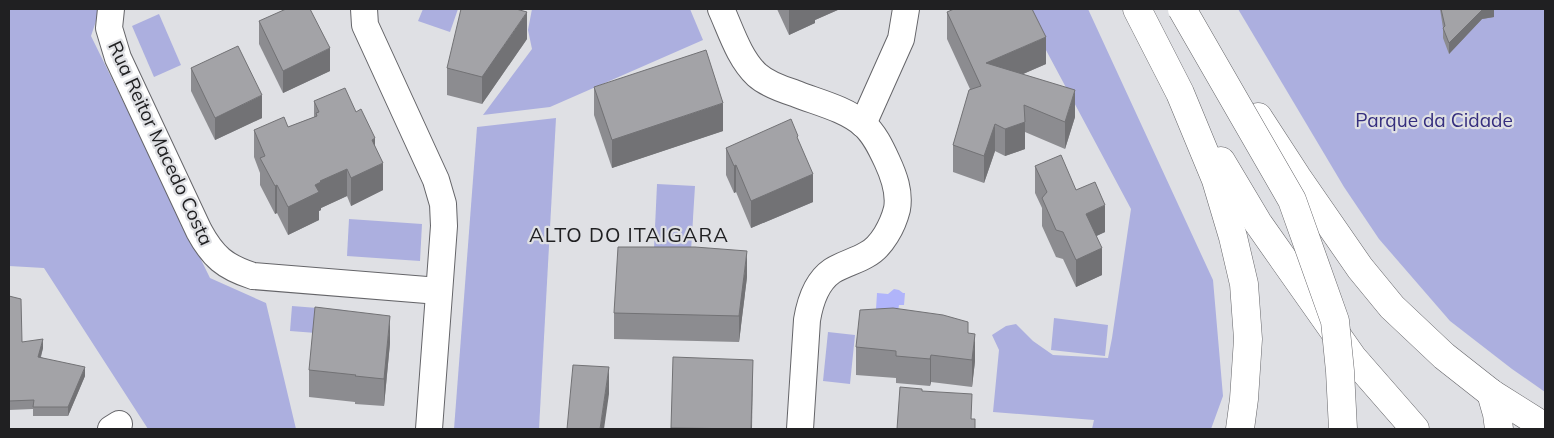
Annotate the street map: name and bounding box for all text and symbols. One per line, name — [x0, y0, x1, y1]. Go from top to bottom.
street label: Rua Reitor Macedo Costa — [103, 37, 219, 249]
park label: Parque da Cidade — [1355, 108, 1513, 132]
district label: ALTO DO ITAIGARA — [529, 222, 729, 247]

